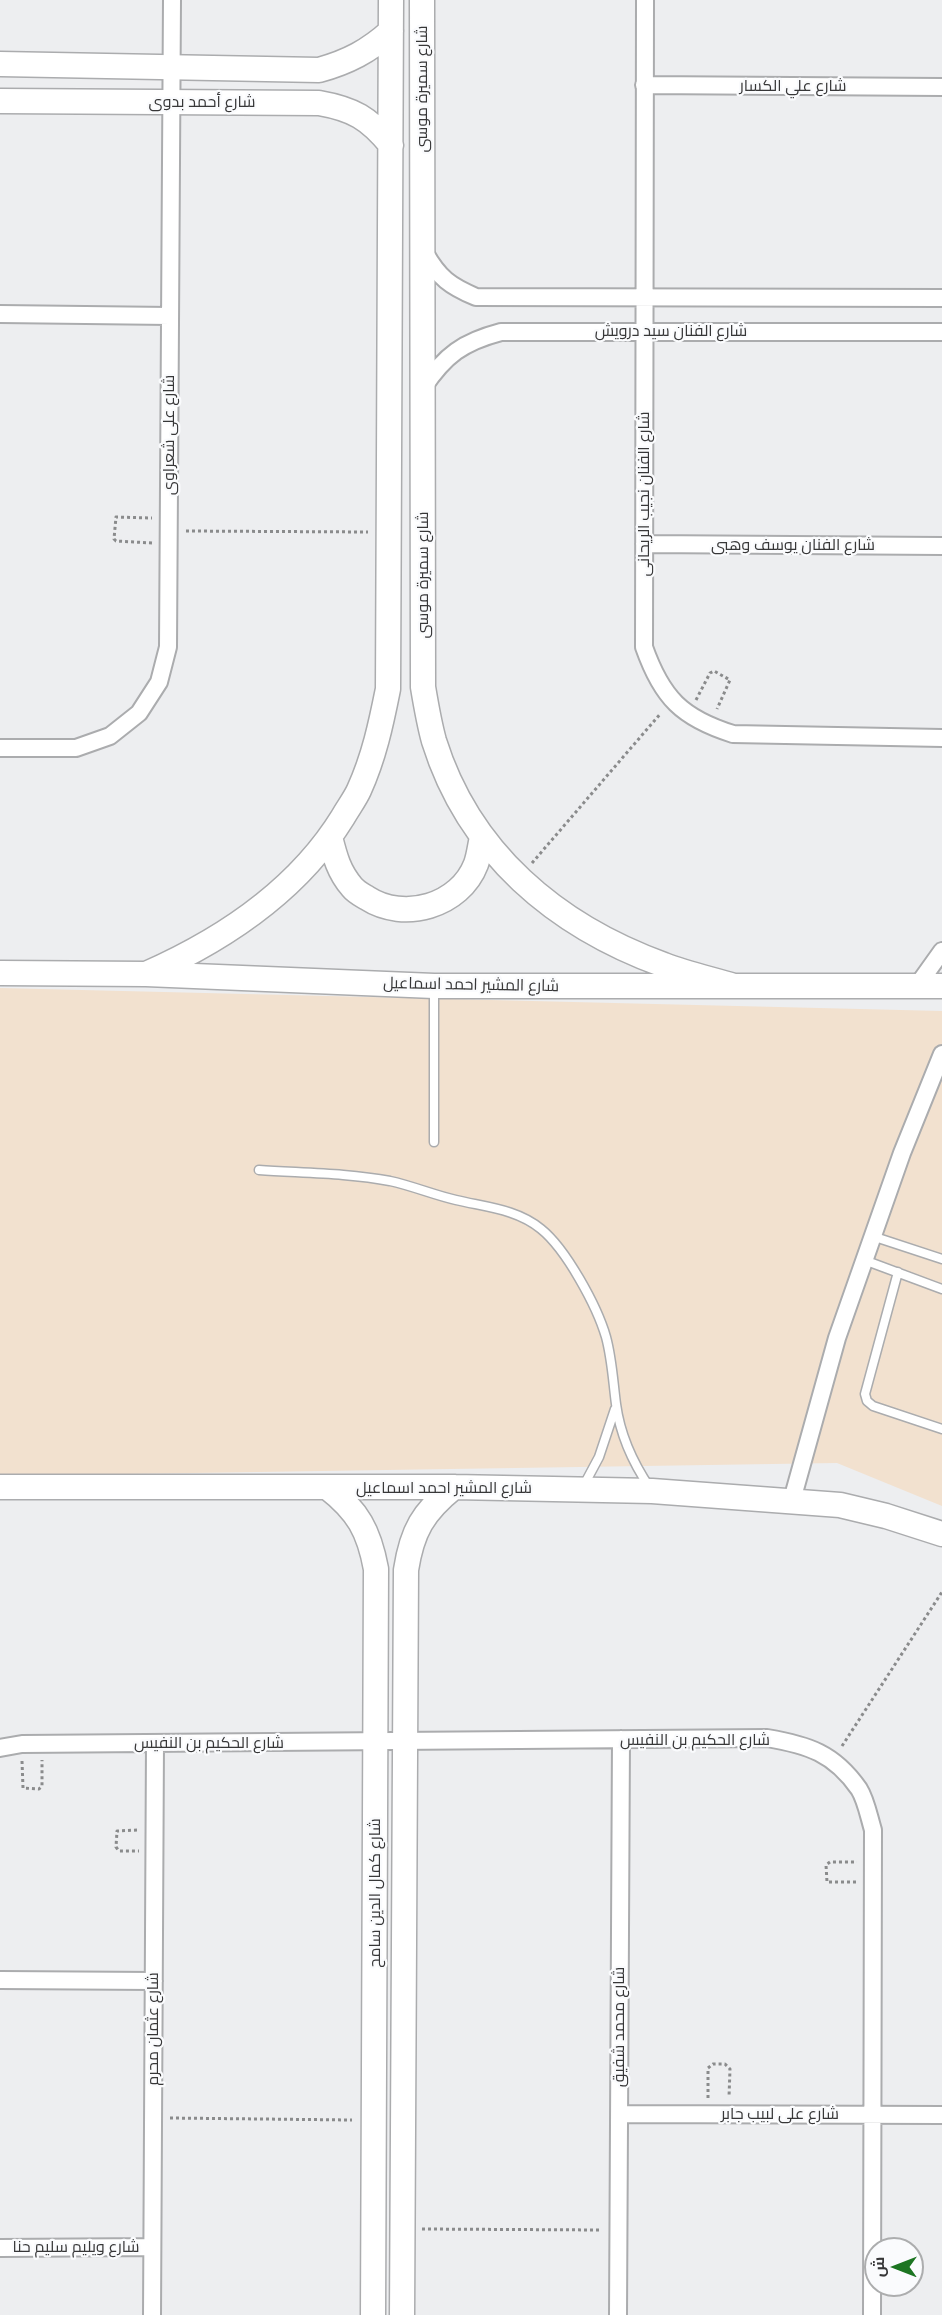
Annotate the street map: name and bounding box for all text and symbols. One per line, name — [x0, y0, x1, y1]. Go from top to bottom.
street label: شارع سميرة موسى — [412, 26, 432, 152]
street label: شارع علي الكسار — [740, 76, 846, 96]
street label: شارع أحمد بدوى — [149, 92, 255, 112]
street label: شارع الفنان سيد درويش — [595, 321, 747, 341]
street label: شارع على شعراوى — [159, 375, 179, 495]
street label: شارع الفنان نجيب الريحانى — [634, 412, 654, 576]
street label: شارع سميرة موسى — [413, 512, 433, 638]
street label: شارع الفنان يوسف وهبى — [711, 535, 875, 555]
street label: شارع المشير احمد اسماعيل — [383, 974, 559, 996]
street label: شارع المشير احمد اسماعيل — [356, 1478, 532, 1498]
street label: شارع الحكيم بن النفيس — [620, 1730, 770, 1750]
street label: شارع الحكيم بن النفيس — [134, 1733, 284, 1753]
street label: شارع كمال الدين سامح — [365, 1818, 385, 1968]
street label: شارع محمد شفيق — [609, 1967, 629, 2087]
street label: شارع عثمان محرم — [143, 1972, 163, 2086]
street label: شارع على لبيب جابر — [721, 2104, 839, 2124]
street label: شارع ويليم سليم حنا — [12, 2237, 140, 2257]
north arrow — [864, 2237, 924, 2297]
text: ش — [868, 2257, 888, 2277]

